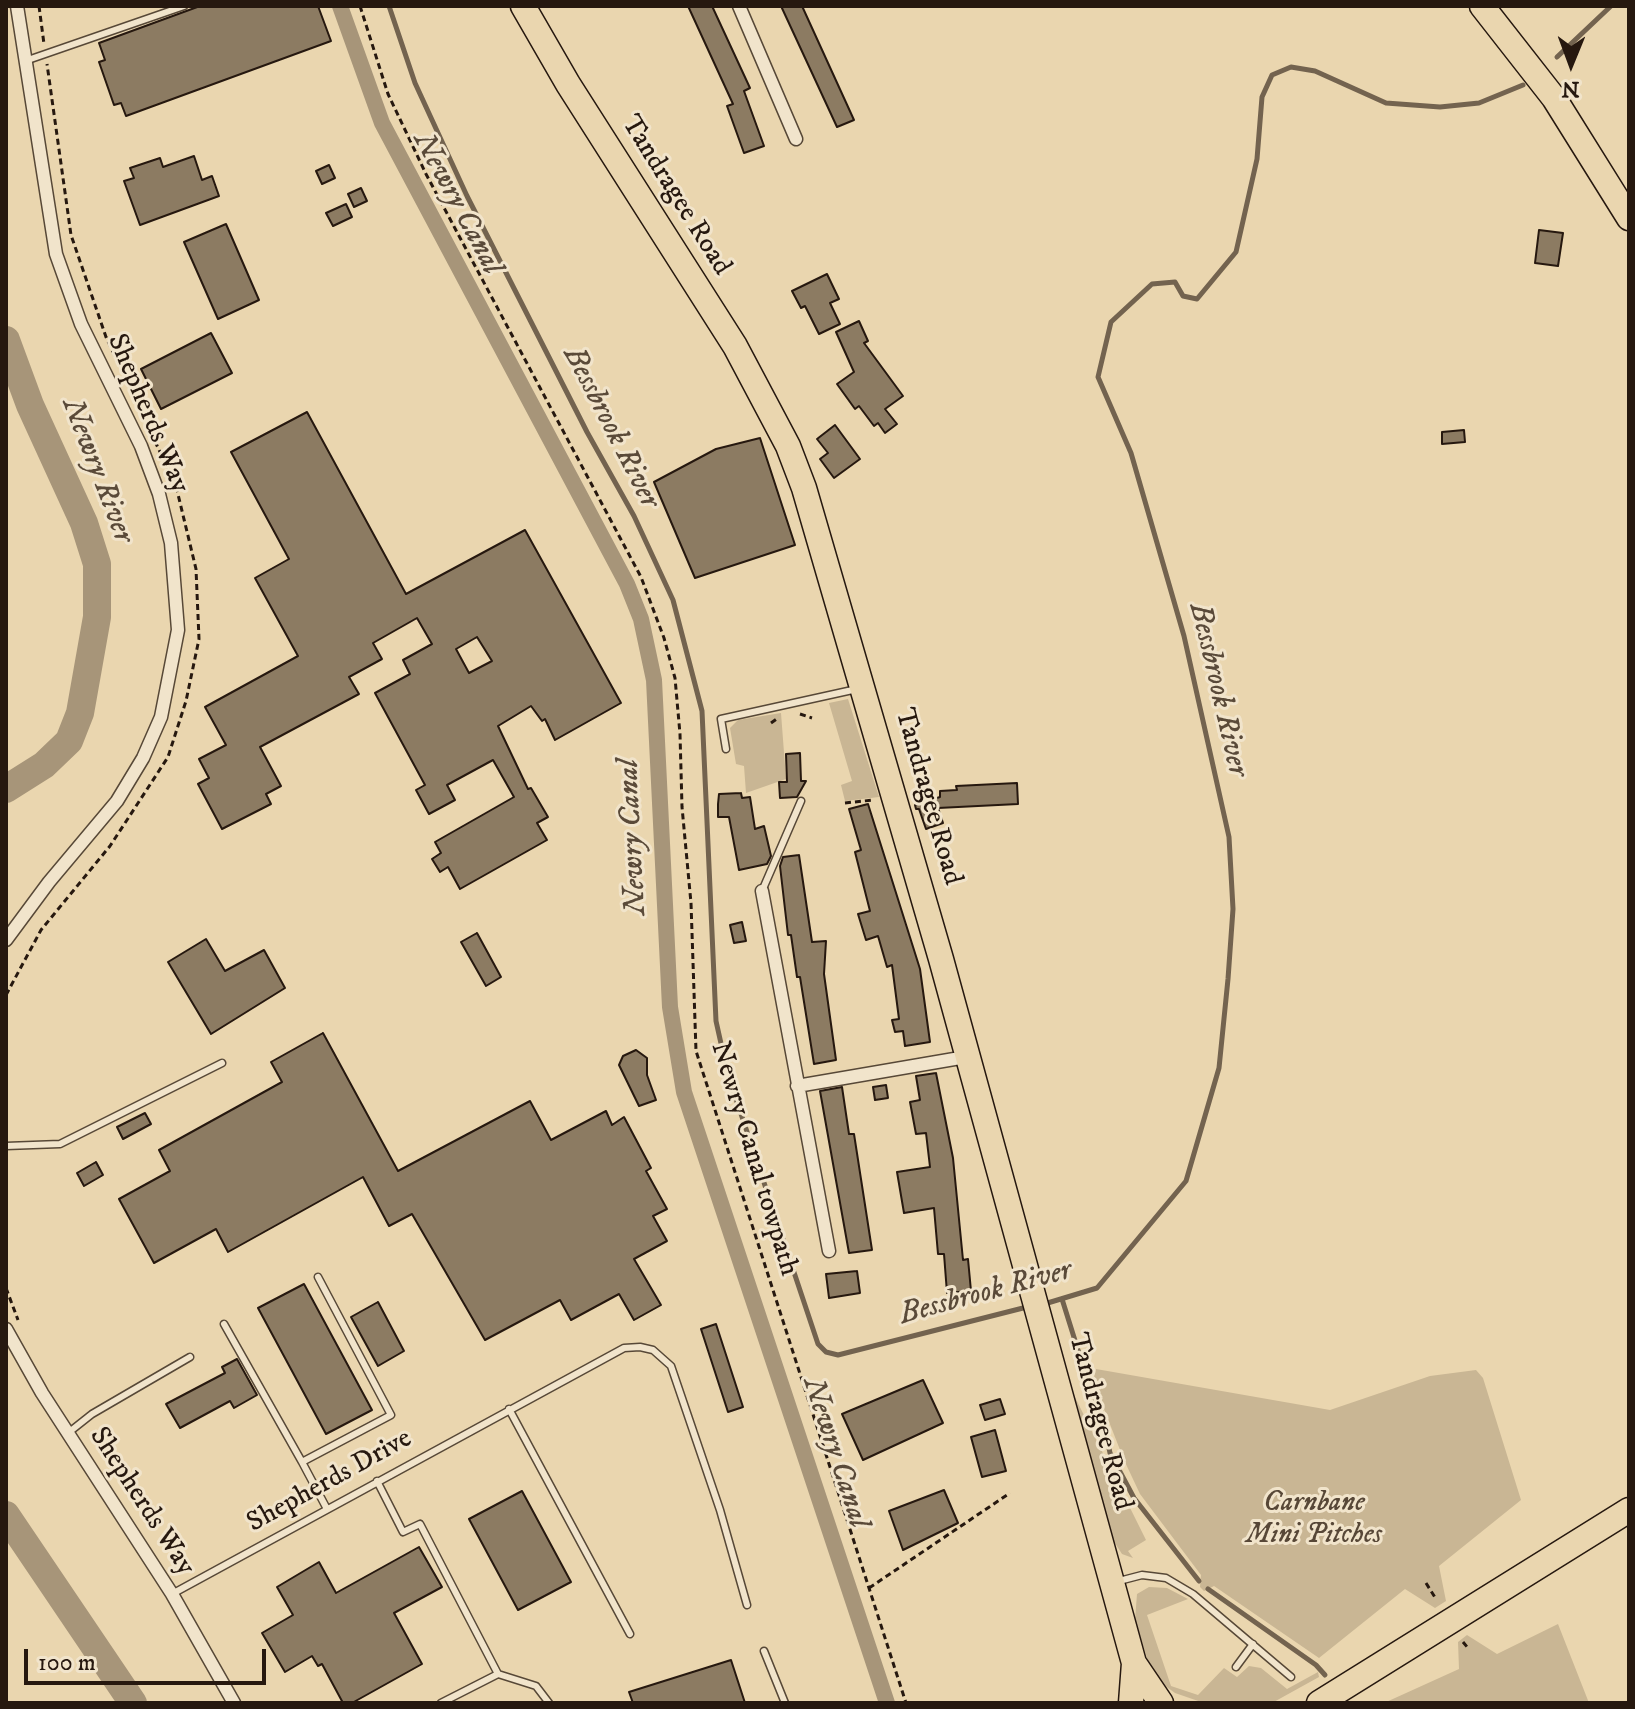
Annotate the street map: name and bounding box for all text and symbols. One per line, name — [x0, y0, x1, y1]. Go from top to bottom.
north arrow — [1531, 24, 1611, 104]
text: N — [1561, 75, 1580, 102]
street label: Tandragee Road — [612, 110, 738, 282]
water label: Newry Canal — [403, 127, 509, 281]
street label: Shepherds Way — [98, 329, 196, 499]
water label: Bessbrook River — [554, 341, 666, 515]
water label: Newry River — [52, 394, 140, 548]
water label: Bessbrook River — [1180, 600, 1254, 780]
street label: Tandragee Road — [886, 705, 968, 889]
water label: Newry Canal — [612, 758, 656, 916]
street label: Newry Canal towpath — [701, 1038, 805, 1280]
water label: Bessbrook River — [896, 1254, 1076, 1334]
street label: Tandragee Road — [1059, 1330, 1139, 1514]
water label: Newry Canal — [793, 1373, 875, 1533]
street label: Shepherds Way — [81, 1422, 201, 1582]
street label: Shepherds Drive — [242, 1423, 418, 1541]
park label: Carnbane Mini Pitches — [1246, 1487, 1382, 1553]
scale bar — [28, 1633, 270, 1683]
text: 100 m — [38, 1648, 96, 1678]

